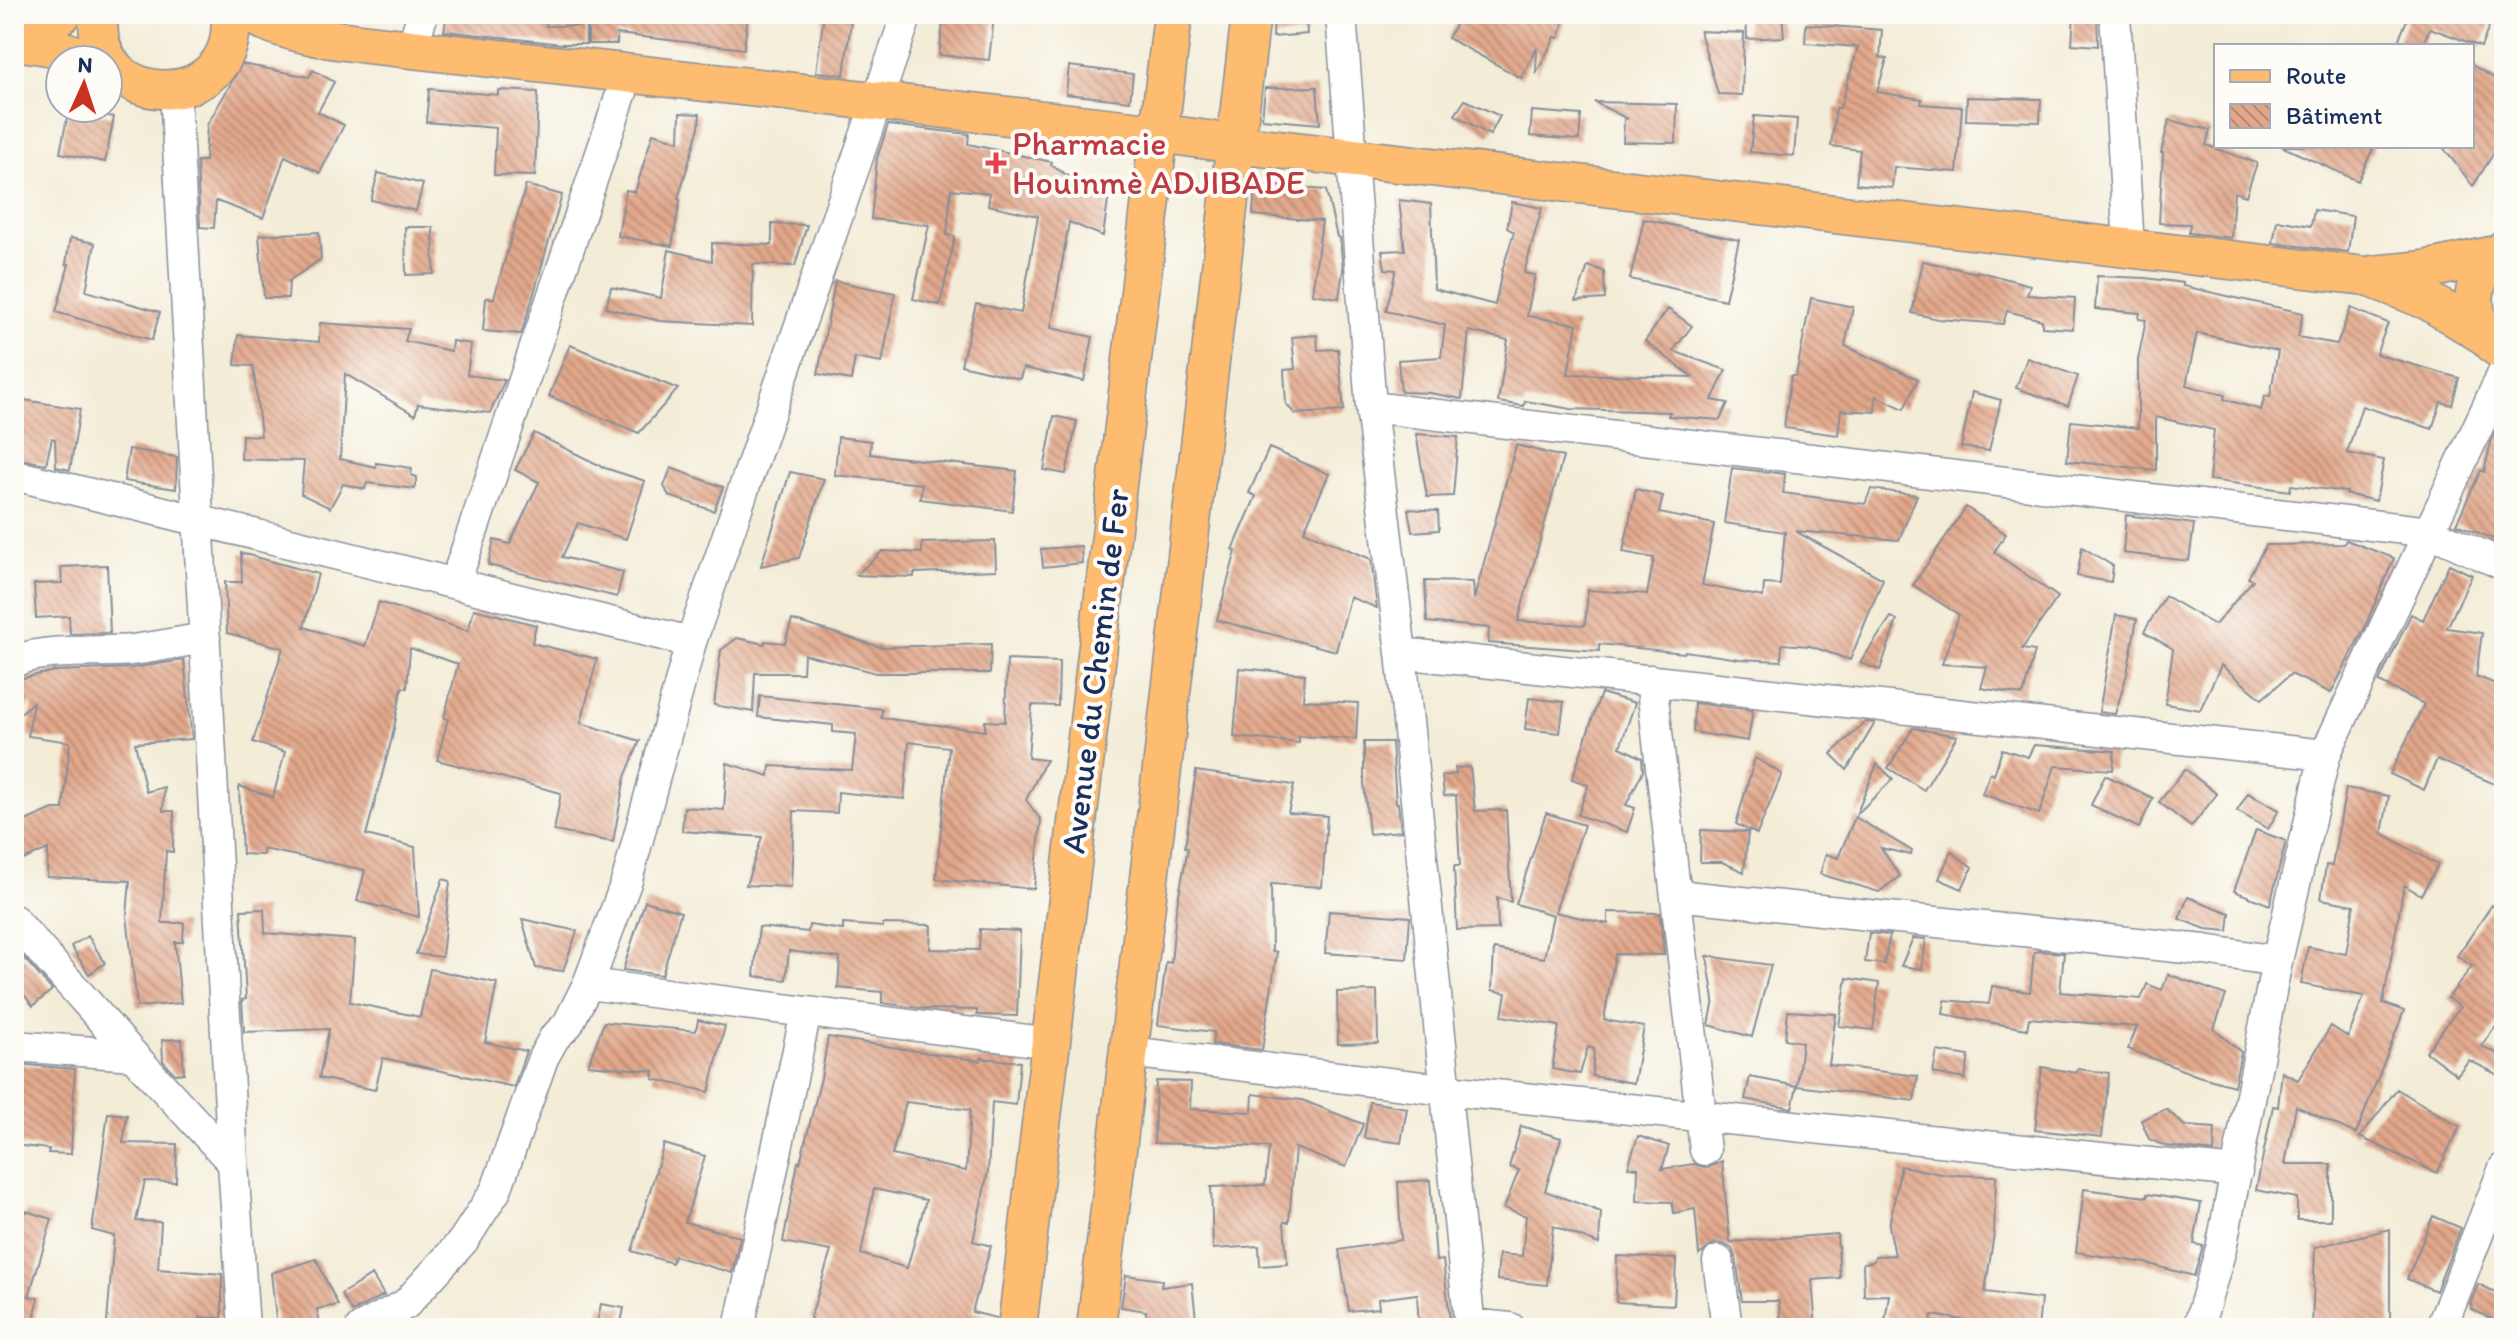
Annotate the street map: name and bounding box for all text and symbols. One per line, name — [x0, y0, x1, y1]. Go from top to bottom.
north arrow — [44, 44, 124, 124]
legend — [2214, 44, 2474, 148]
text: N — [77, 51, 93, 78]
text: Route — [2286, 61, 2346, 90]
text: Bâtiment — [2286, 101, 2382, 130]
place label: Pharmacie Houinmè ADJIBADE — [1012, 123, 1305, 203]
marker: Pharmacie Houinmè ADJIBADE — [987, 154, 1005, 172]
street label: Avenue du Chemin de Fer — [1052, 486, 1138, 856]

